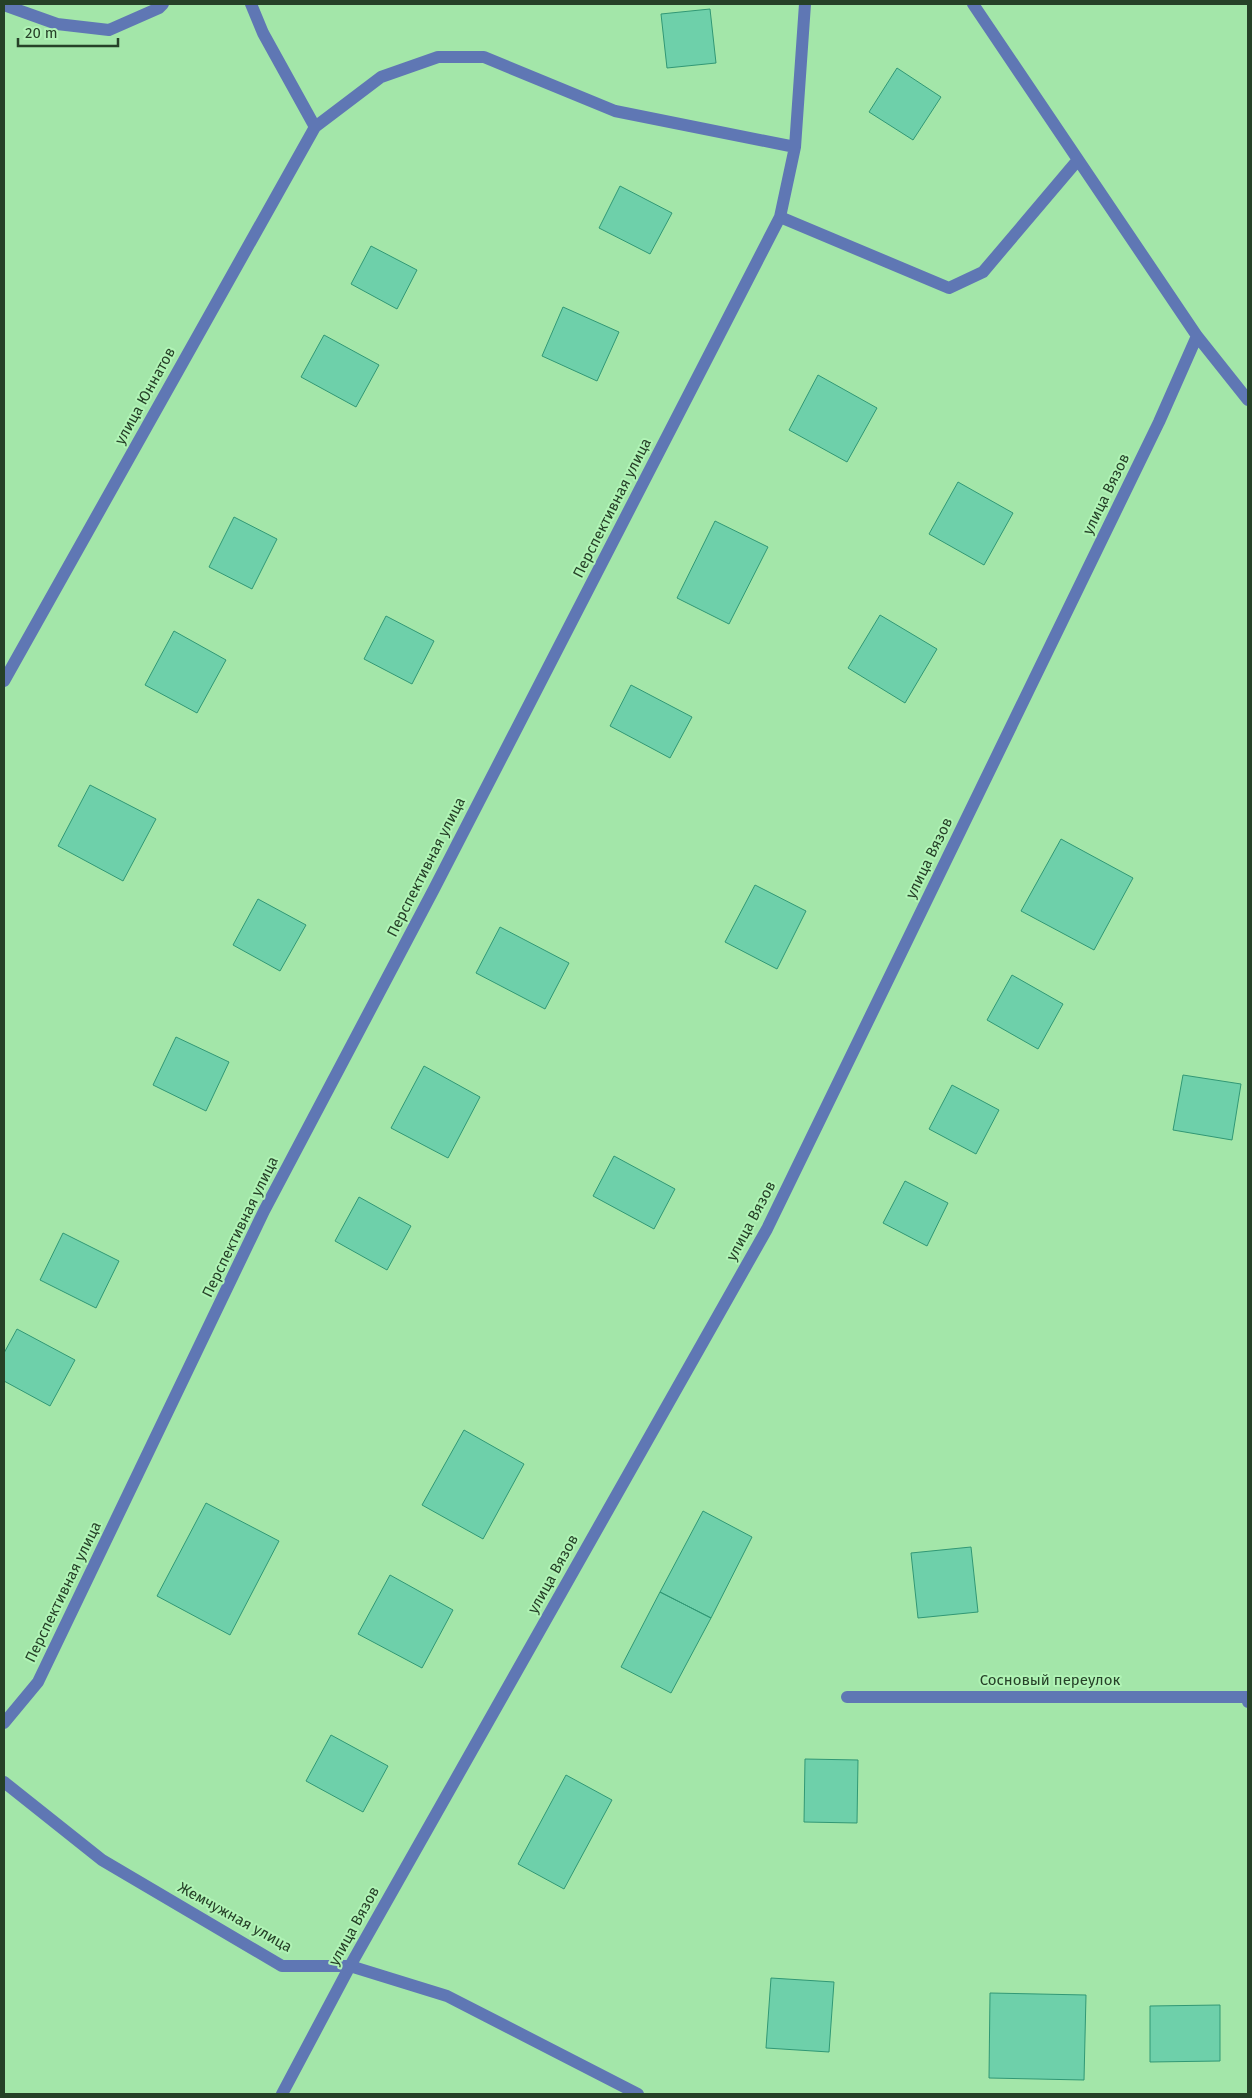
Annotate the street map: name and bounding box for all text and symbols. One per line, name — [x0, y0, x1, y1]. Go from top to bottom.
scale bar — [18, 15, 118, 47]
text: 20 m — [25, 24, 58, 42]
street label: улица Юннатов — [111, 344, 179, 448]
street label: Перспективная улица — [569, 435, 655, 581]
street label: улица Вязов — [1079, 451, 1133, 537]
street label: Перспективная улица — [383, 794, 469, 940]
street label: улица Вязов — [902, 815, 956, 901]
street label: Перспективная улица — [198, 1154, 282, 1300]
street label: улица Вязов — [722, 1178, 780, 1264]
street label: Перспективная улица — [21, 1519, 105, 1665]
street label: улица Вязов — [524, 1531, 582, 1617]
street label: Сосновый переулок — [980, 1671, 1120, 1689]
street label: Жемчужная улица — [175, 1878, 295, 1956]
street label: улица Вязов — [325, 1883, 383, 1969]

